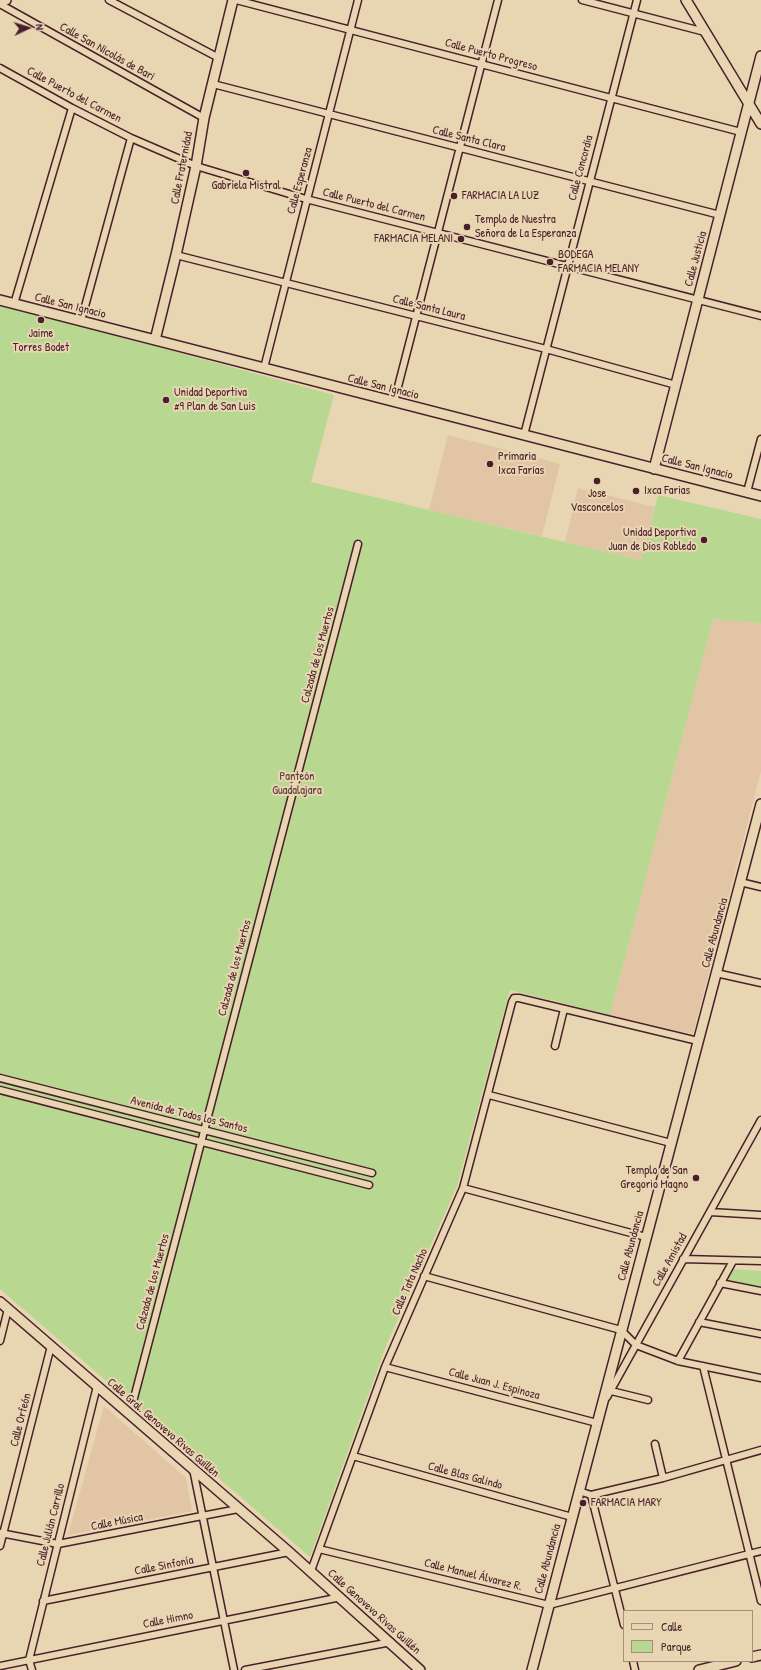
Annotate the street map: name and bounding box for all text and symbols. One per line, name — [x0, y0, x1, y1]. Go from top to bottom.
north arrow — [8, 8, 48, 48]
street label: Calle San Nicolás de Bari — [57, 20, 157, 84]
text: N — [33, 24, 47, 31]
street label: Calle Puerto Progreso — [443, 36, 539, 74]
street label: Calle Puerto del Carmen — [24, 64, 124, 126]
street label: Calle Santa Clara — [431, 123, 507, 155]
street label: Calle Fraternidad — [168, 131, 196, 205]
street label: Calle Concordia — [565, 134, 597, 202]
street label: Calle Esperanza — [284, 146, 316, 216]
marker: Gabriela Mistral — [241, 168, 251, 178]
place label: Gabriela Mistral — [211, 179, 281, 193]
street label: Calle Puerto del Carmen — [321, 185, 427, 225]
place label: FARMACIA LA LUZ — [462, 189, 539, 203]
marker: FARMACIA LA LUZ — [449, 191, 459, 201]
place label: Templo de Nuestra Señora de La Esperanza — [475, 213, 576, 241]
marker: Templo de Nuestra Señora de La Esperanza — [462, 222, 472, 232]
street label: Calle Justicia — [682, 230, 710, 288]
place label: FARMACIA MELANI — [374, 232, 453, 246]
marker: FARMACIA MELANI — [456, 234, 466, 244]
place label: BODEGA FARMACIA MELANY — [558, 248, 639, 276]
marker: BODEGA FARMACIA MELANY — [545, 257, 555, 267]
street label: Calle San Ignacio — [33, 290, 107, 322]
street label: Calle Santa Laura — [391, 292, 467, 324]
marker: Jaime Torres Bodet — [36, 315, 46, 325]
place label: Jaime Torres Bodet — [13, 327, 69, 355]
street label: Calle San Ignacio — [346, 371, 420, 403]
place label: Unidad Deportiva #9 Plan de San Luis — [174, 386, 256, 414]
marker: Unidad Deportiva #9 Plan de San Luis — [161, 395, 171, 405]
place label: Primaria Ixca Farías — [498, 450, 544, 478]
street label: Calle San Ignacio — [660, 451, 734, 483]
marker: Primaria Ixca Farías — [485, 459, 495, 469]
marker: Jose Vasconcelos — [592, 476, 602, 486]
place label: Ixca Farias — [644, 484, 690, 498]
marker: Ixca Farias — [631, 486, 641, 496]
place label: Jose Vasconcelos — [570, 487, 624, 515]
place label: Unidad Deportiva Juan de Dios Robledo — [608, 526, 696, 554]
marker: Unidad Deportiva Juan de Dios Robledo — [699, 535, 709, 545]
street label: Calzada de los Muertos — [298, 605, 338, 705]
park label: Panteón Guadalajara — [272, 770, 322, 798]
street label: Calle Abundancia — [699, 896, 731, 970]
street label: Calzada de los Muertos — [215, 918, 255, 1018]
street label: Avenida de Todos los Santos — [129, 1094, 249, 1136]
place label: Templo de San Gregorio Magno — [620, 1164, 688, 1192]
marker: Templo de San Gregorio Magno — [691, 1173, 701, 1183]
street label: Calle Abundancia — [615, 1209, 647, 1283]
street label: Calle Amistad — [649, 1231, 691, 1289]
street label: Calzada de los Muertos — [133, 1232, 173, 1332]
street label: Calle Tata Nacho — [389, 1246, 431, 1318]
street label: Calle Juan J. Espinoza — [447, 1365, 541, 1403]
street label: Calle Gral. Genovevo Rivas Guillén — [104, 1375, 222, 1481]
street label: Calle Orfeón — [7, 1392, 35, 1448]
street label: Calle Blas Galindo — [426, 1459, 504, 1493]
street label: Calle Julián Carrillo — [34, 1482, 68, 1568]
place label: FARMACIA MARY — [591, 1496, 662, 1510]
marker: FARMACIA MARY — [578, 1498, 588, 1508]
street label: Calle Música — [90, 1510, 144, 1534]
street label: Calle Abundancia — [532, 1522, 564, 1596]
street label: Calle Sinfonía — [133, 1553, 195, 1579]
street label: Calle Manuel Álvarez R. — [422, 1556, 524, 1594]
street label: Calle Genovevo Rivas Guillén — [324, 1566, 424, 1658]
street label: Calle Himno — [142, 1608, 194, 1632]
legend — [623, 1610, 753, 1662]
text: Calle — [661, 1618, 682, 1635]
text: Parque — [661, 1638, 691, 1655]

